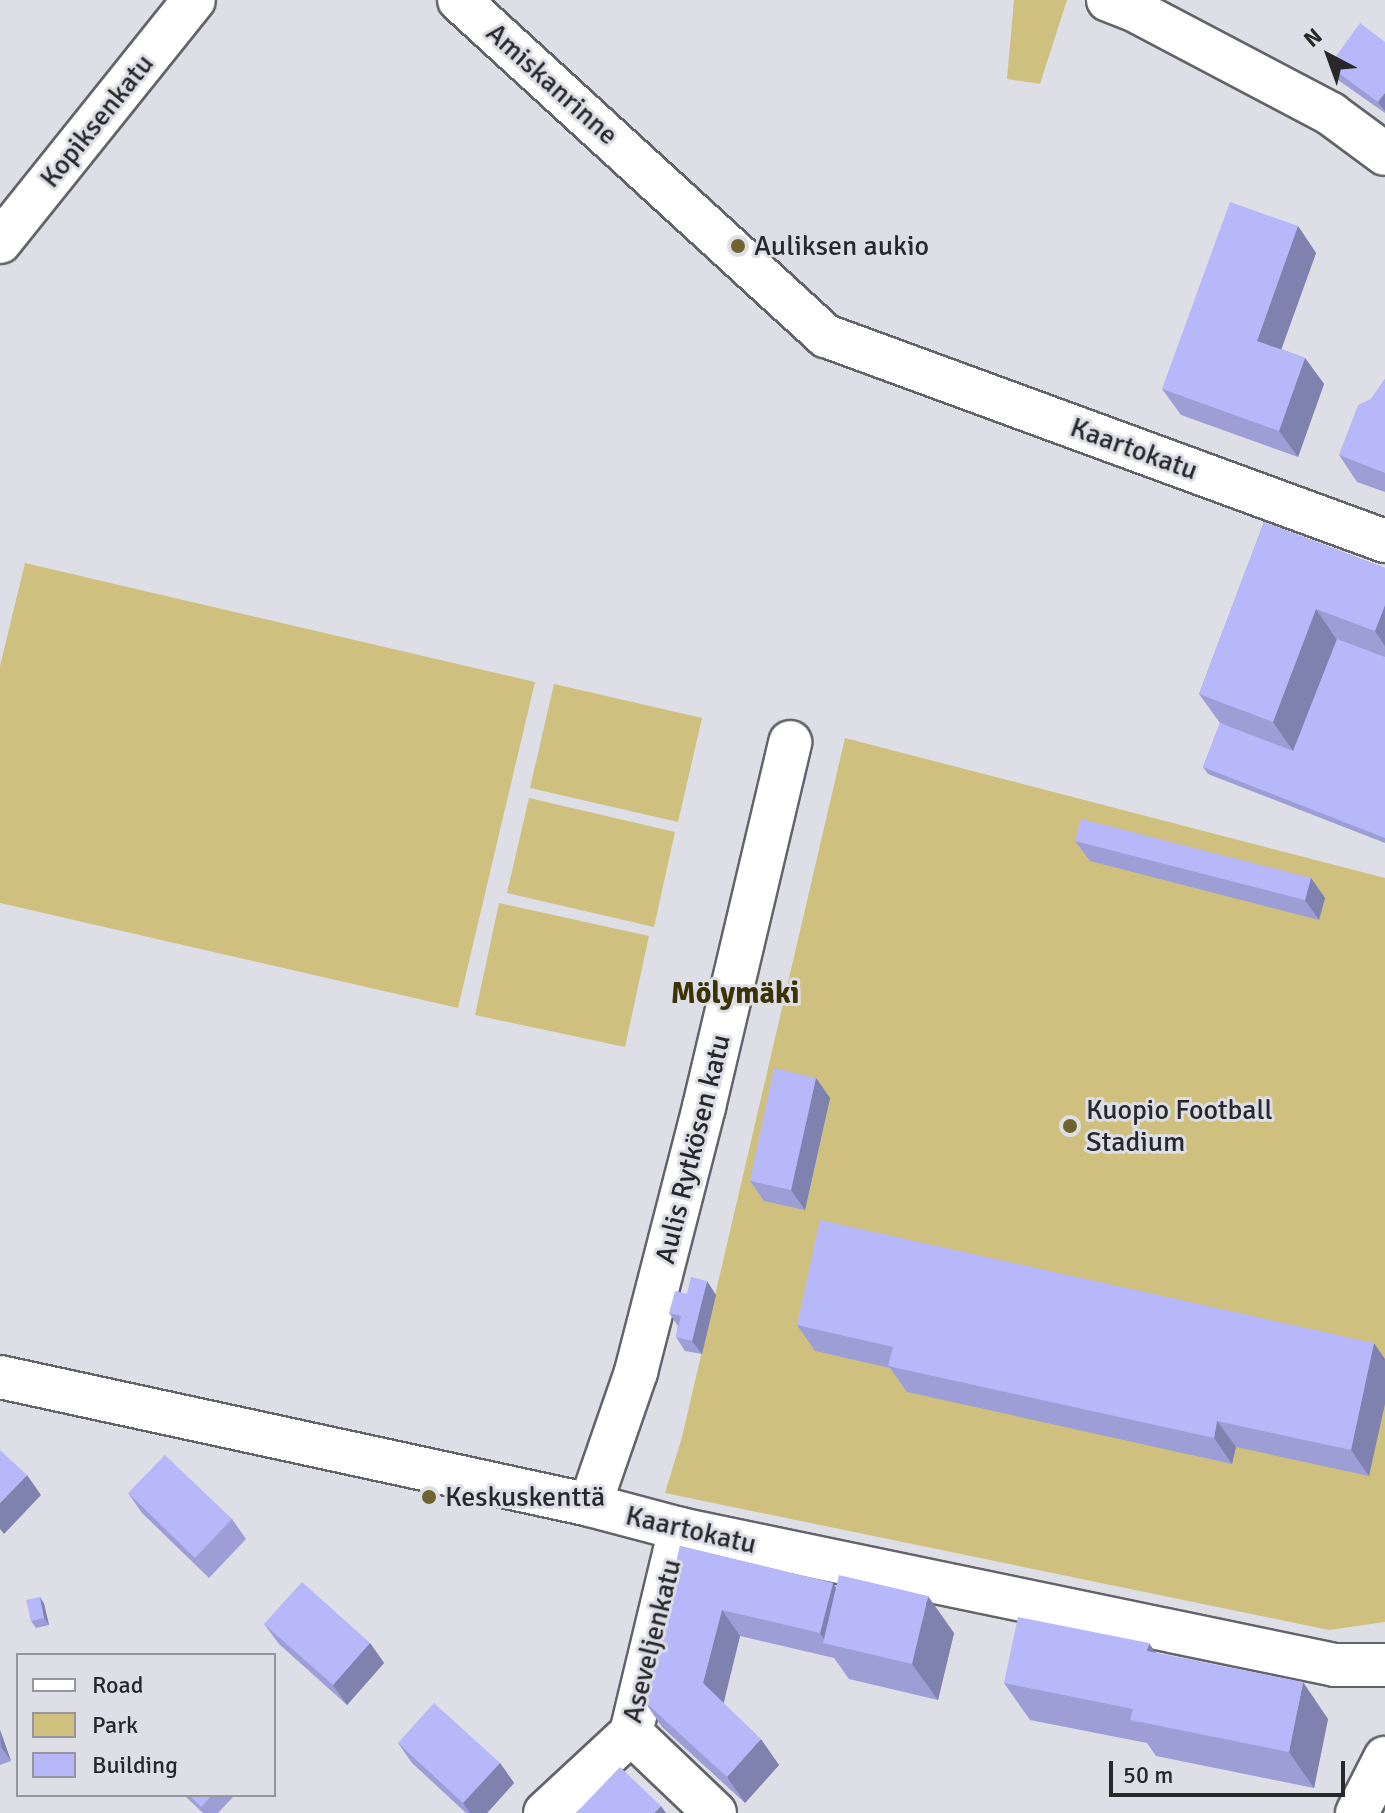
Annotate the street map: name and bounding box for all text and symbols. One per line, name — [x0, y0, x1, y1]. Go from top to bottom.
street label: Amiskanrinne — [479, 16, 625, 152]
north arrow — [1289, 16, 1369, 96]
text: N — [1298, 22, 1328, 53]
street label: Kopiksenkatu — [33, 48, 161, 194]
place label: Auliksen aukio — [754, 229, 929, 263]
marker: Auliksen aukio — [729, 237, 747, 255]
street label: Kaartokatu — [1066, 410, 1202, 488]
district label: Mölymäki — [671, 976, 799, 1012]
street label: Aulis Rytkösen katu — [648, 1031, 738, 1267]
place label: Kuopio Football Stadium — [1086, 1093, 1273, 1159]
marker: Kuopio Football Stadium — [1061, 1117, 1079, 1135]
place label: Keskuskenttä — [445, 1480, 605, 1514]
marker: Keskuskenttä — [420, 1488, 438, 1506]
street label: Kaartokatu — [622, 1499, 760, 1561]
street label: Aseveljenkatu — [615, 1556, 689, 1726]
legend — [16, 1653, 276, 1797]
text: Road — [92, 1670, 143, 1700]
text: Park — [92, 1710, 138, 1740]
scale bar — [1113, 1745, 1349, 1795]
text: Building — [92, 1750, 178, 1780]
text: 50 m — [1123, 1760, 1173, 1790]

